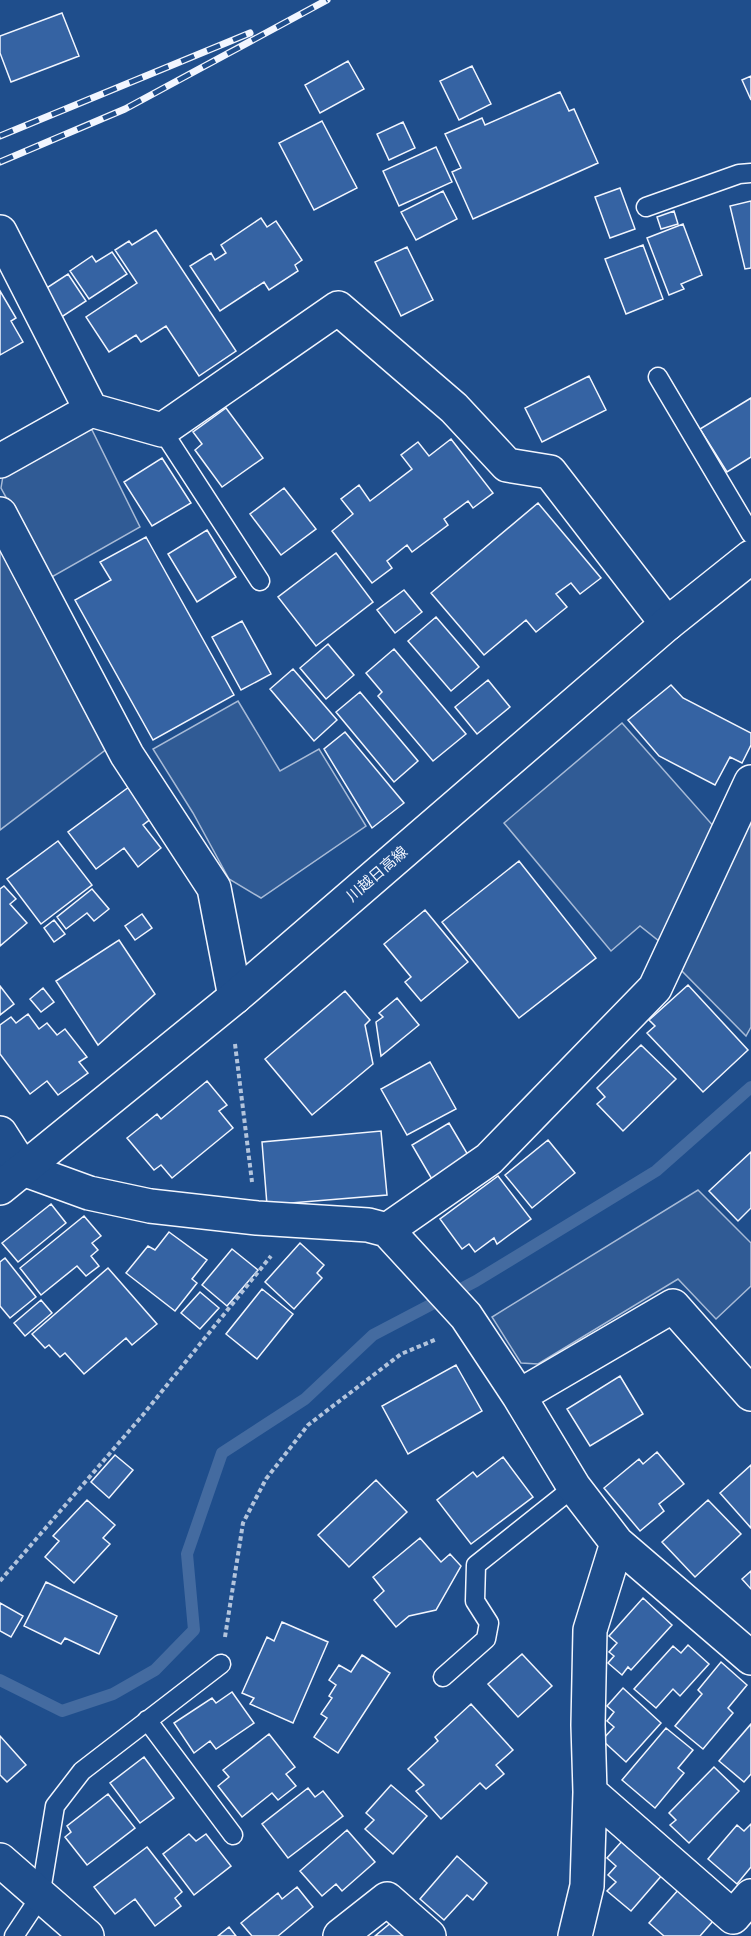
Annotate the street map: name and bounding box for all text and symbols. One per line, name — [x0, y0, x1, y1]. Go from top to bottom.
street label: 川越日高線 — [343, 843, 411, 905]

